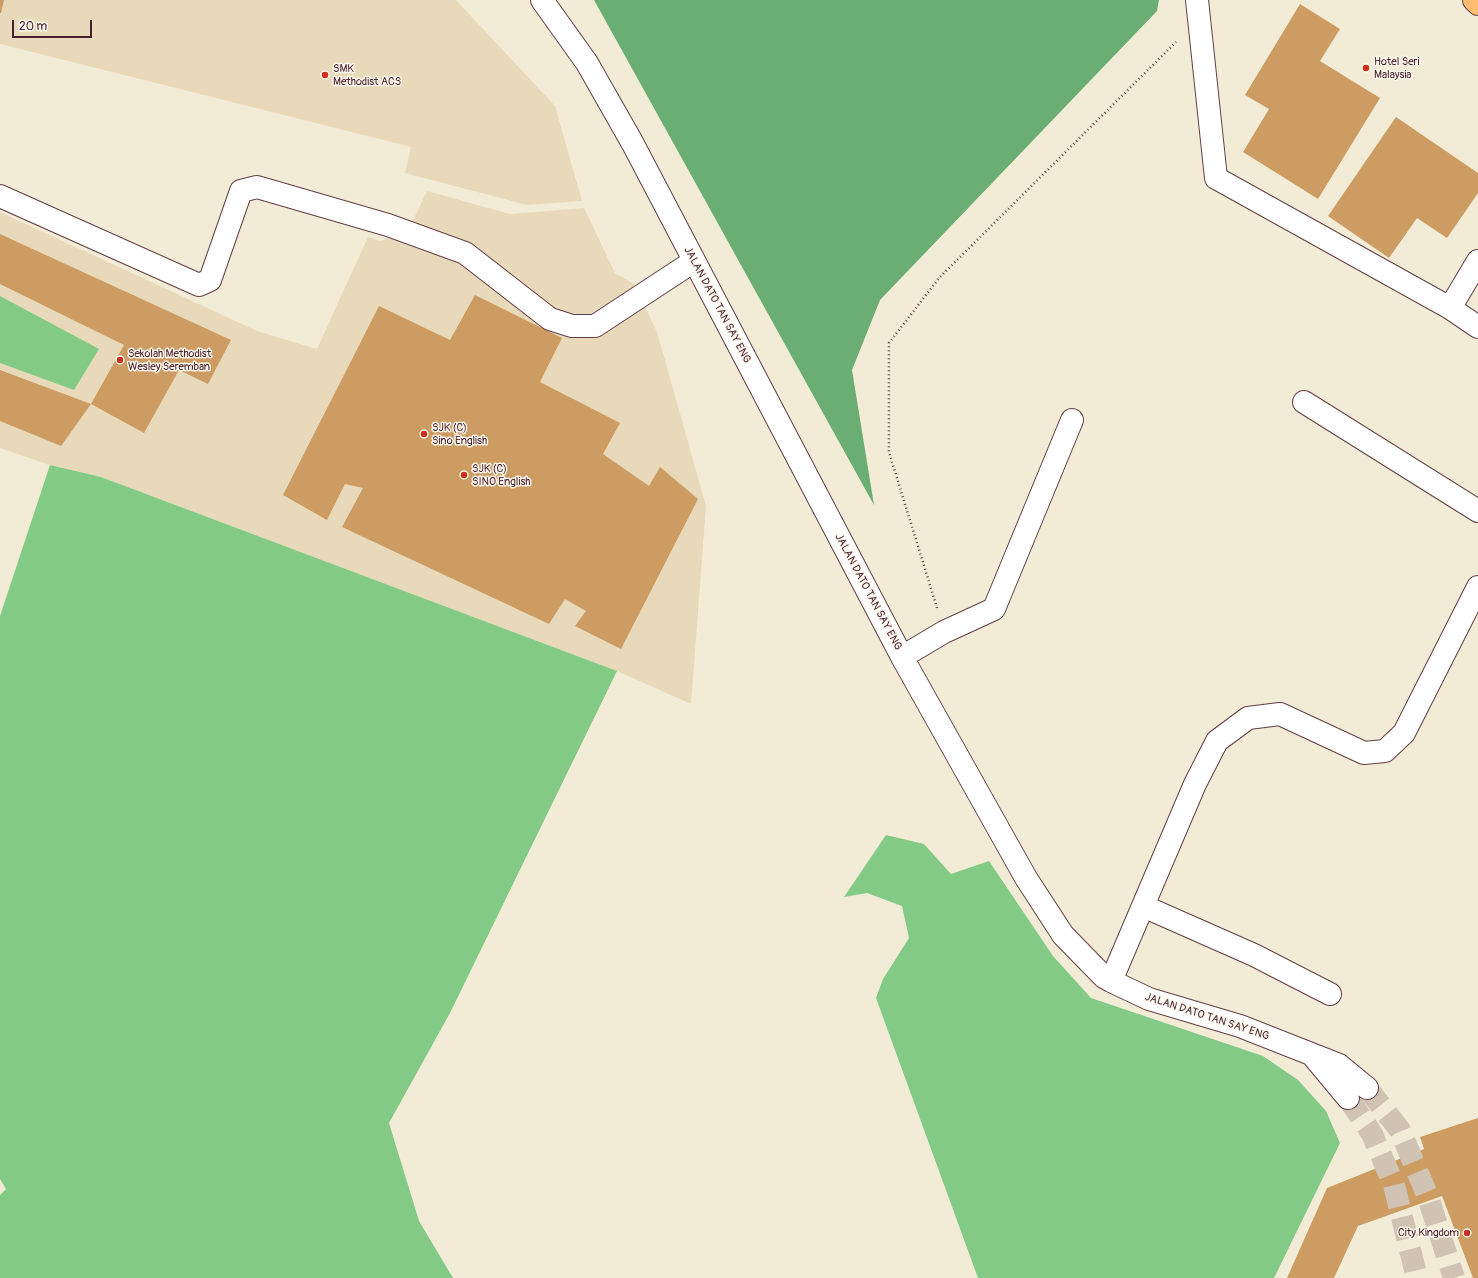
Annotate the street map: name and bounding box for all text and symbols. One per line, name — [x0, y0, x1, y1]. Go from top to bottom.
scale bar — [14, 12, 94, 38]
text: 20 m — [19, 19, 47, 34]
place label: Hotel Seri Malaysia — [1374, 55, 1419, 81]
place label: SMK Methodist ACS — [333, 62, 401, 88]
marker: Hotel Seri Malaysia — [1361, 63, 1371, 73]
marker: SMK Methodist ACS — [320, 70, 330, 80]
street label: JALAN DATO TAN SAY ENG — [681, 245, 753, 365]
place label: Sekolah Methodist Wesley Seremban — [128, 347, 211, 373]
marker: Sekolah Methodist Wesley Seremban — [115, 355, 125, 365]
place label: SJK (C) Sino English — [432, 421, 487, 447]
marker: SJK (C) Sino English — [419, 429, 429, 439]
place label: SJK (C) SINO English — [472, 462, 530, 488]
marker: SJK (C) SINO English — [459, 470, 469, 480]
street label: JALAN DATO TAN SAY ENG — [832, 532, 904, 652]
street label: JALAN DATO TAN SAY ENG — [1143, 991, 1271, 1043]
place label: City Kingdom — [1398, 1226, 1459, 1240]
marker: City Kingdom — [1462, 1228, 1472, 1238]

